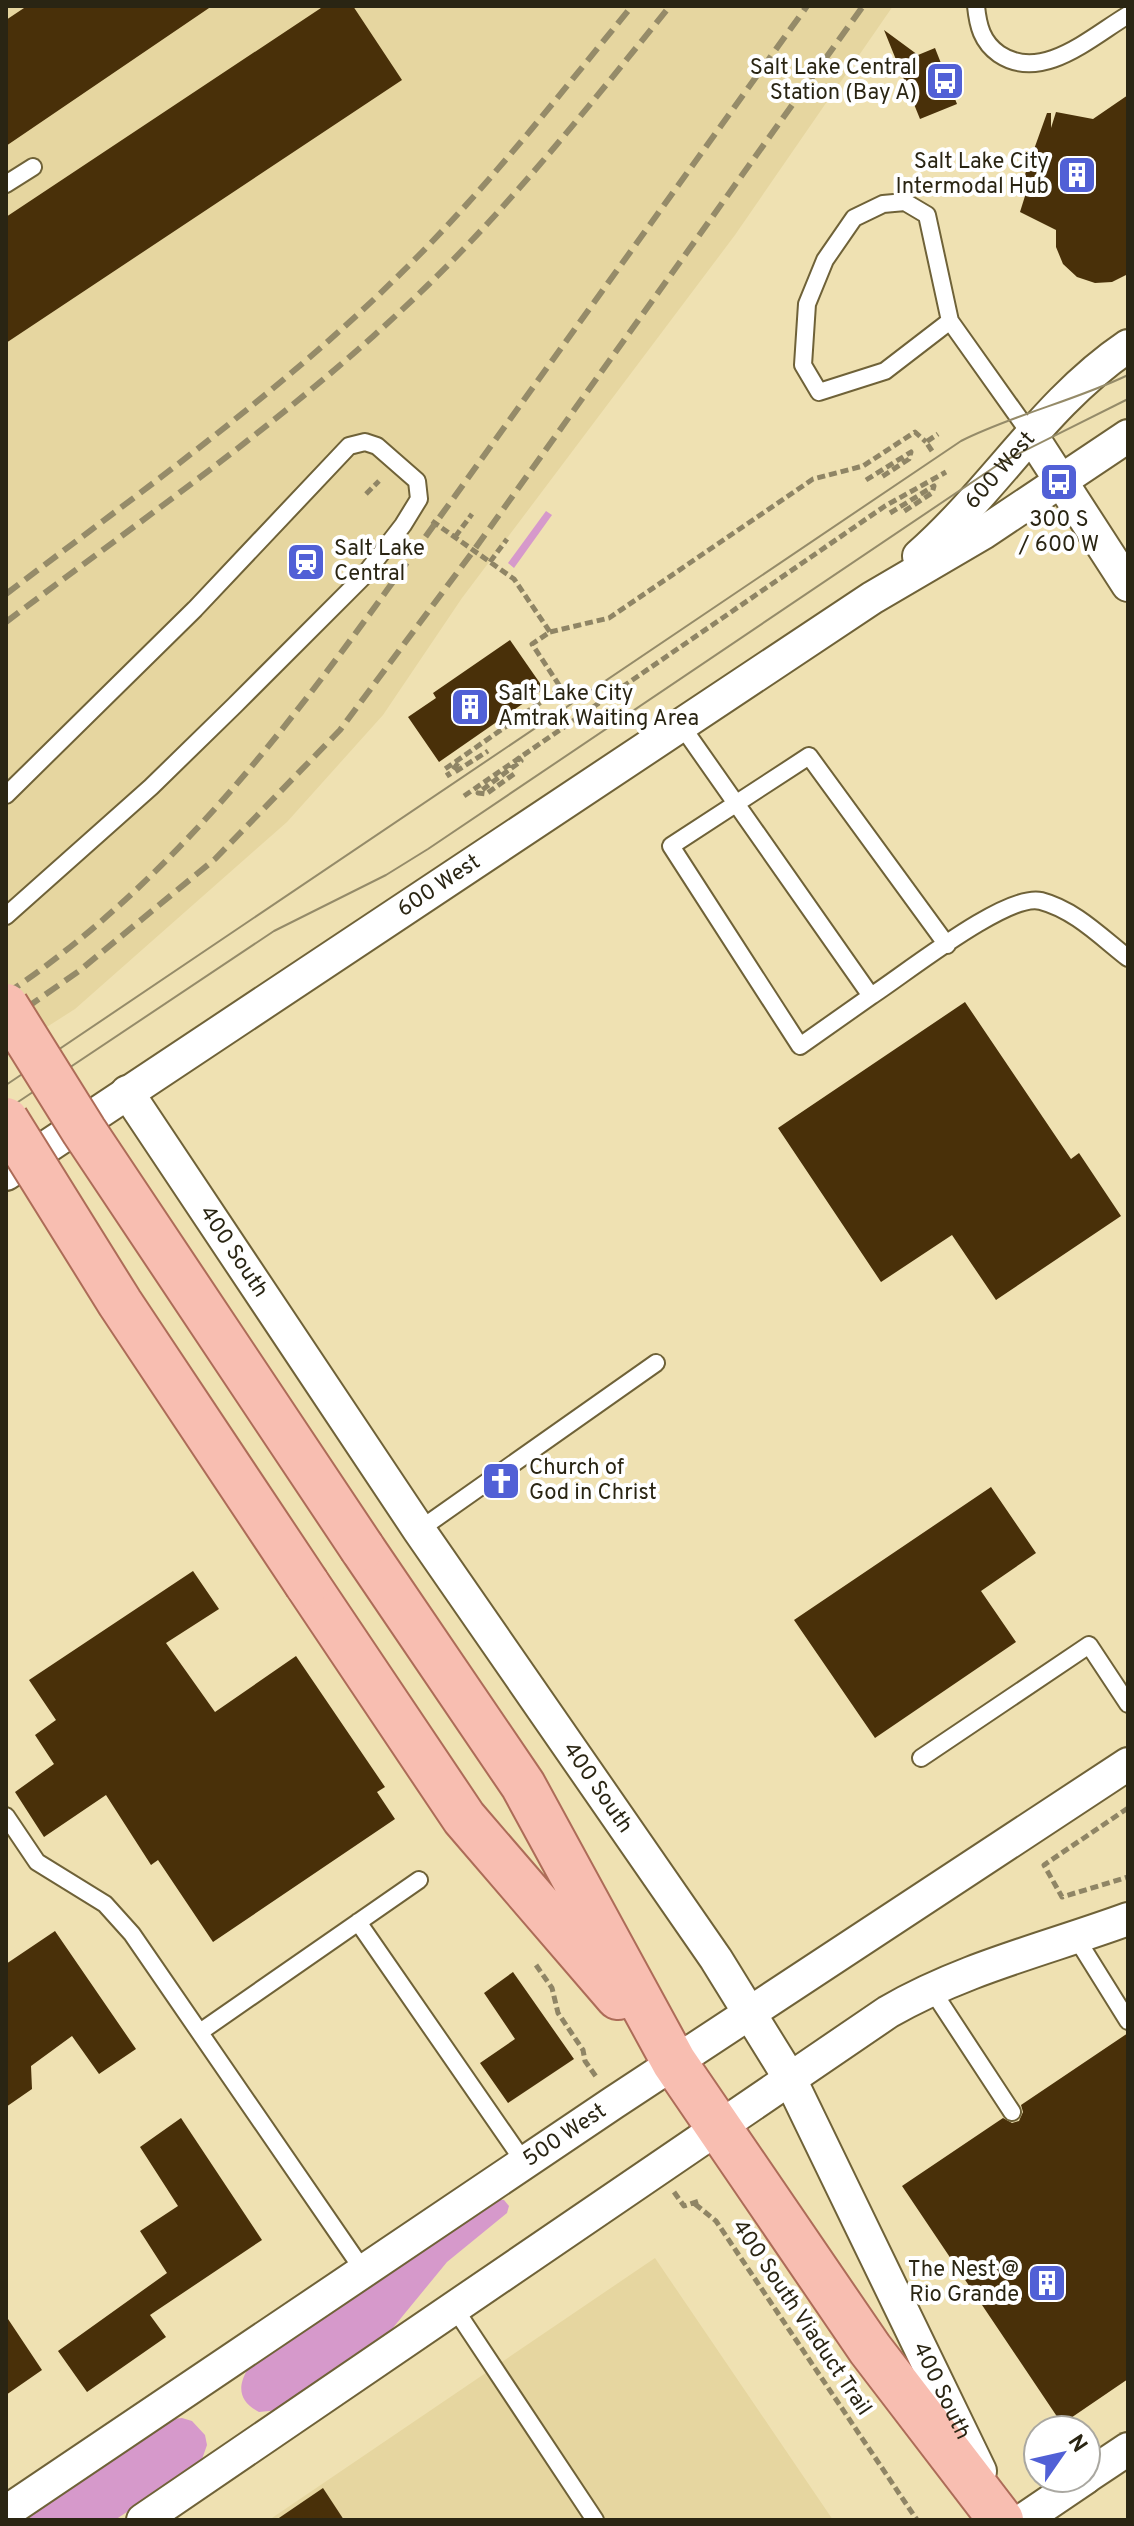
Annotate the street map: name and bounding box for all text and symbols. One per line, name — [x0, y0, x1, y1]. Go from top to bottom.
place label: Salt Lake Central Station (Bay A) — [750, 55, 917, 107]
bus stop icon: Salt Lake Central Station (Bay A) — [924, 60, 966, 102]
place label: Salt Lake City Intermodal Hub — [896, 149, 1049, 201]
building icon: Salt Lake City Intermodal Hub — [1056, 154, 1098, 196]
street label: 600 West — [959, 426, 1041, 515]
bus stop icon: 300 S / 600 W — [1038, 461, 1080, 503]
place label: 300 S / 600 W — [1018, 507, 1099, 559]
place label: Salt Lake Central — [334, 536, 425, 588]
station icon: Salt Lake Central — [285, 541, 327, 583]
place label: Salt Lake City Amtrak Waiting Area — [498, 681, 699, 733]
building icon: Salt Lake City Amtrak Waiting Area — [449, 686, 491, 728]
street label: 600 West — [392, 849, 486, 923]
street label: 400 South — [193, 1201, 274, 1303]
place label: Church of God in Christ — [529, 1455, 657, 1507]
church icon: Church of God in Christ — [480, 1460, 522, 1502]
street label: 400 South — [557, 1737, 638, 1839]
street label: 500 West — [518, 2098, 612, 2173]
street label: 400 South Viaduct Trail — [725, 2215, 877, 2421]
place label: The Nest @ Rio Grande — [908, 2257, 1019, 2309]
building icon: The Nest @ Rio Grande — [1026, 2262, 1068, 2304]
street label: 400 South — [906, 2338, 976, 2444]
north arrow — [1022, 2414, 1102, 2494]
text: N — [1061, 2430, 1092, 2458]

